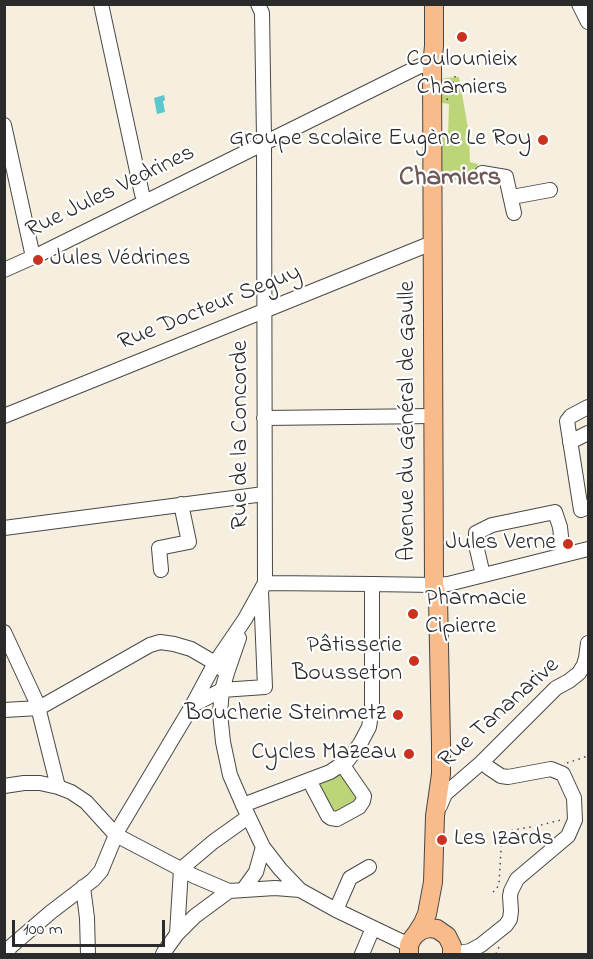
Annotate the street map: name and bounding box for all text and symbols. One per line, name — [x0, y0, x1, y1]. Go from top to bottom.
marker: Coulounieix Chamiers — [455, 30, 469, 44]
place label: Coulounieix Chamiers — [406, 47, 518, 103]
place label: Groupe scolaire Eugène Le Roy — [229, 126, 531, 154]
marker: Groupe scolaire Eugène Le Roy — [536, 133, 550, 147]
street label: Rue Jules Vedrines — [22, 140, 200, 246]
district label: Chamiers — [399, 164, 501, 196]
place label: Jules Védrines — [50, 246, 190, 274]
marker: Jules Védrines — [31, 253, 45, 267]
street label: Rue Docteur Seguy — [115, 259, 305, 359]
street label: Avenue du Général de Gaulle — [395, 281, 423, 561]
street label: Rue de la Concorde — [228, 340, 256, 530]
place label: Jules Verne — [446, 530, 556, 558]
marker: Jules Verne — [561, 537, 575, 551]
place label: Pharmacie Cipierre — [425, 586, 527, 642]
marker: Pharmacie Cipierre — [406, 607, 420, 621]
place label: Pâtisserie Bousseton — [292, 633, 402, 689]
street label: Rue Tananarive — [434, 652, 566, 776]
marker: Pâtisserie Bousseton — [407, 654, 421, 668]
place label: Boucherie Steinmetz — [185, 701, 386, 729]
marker: Boucherie Steinmetz — [391, 708, 405, 722]
place label: Cycles Mazeau — [251, 740, 397, 768]
marker: Cycles Mazeau — [402, 747, 416, 761]
place label: Les Izards — [454, 826, 554, 854]
marker: Les Izards — [435, 833, 449, 847]
scale bar — [15, 908, 168, 946]
text: 100 m — [23, 917, 63, 943]

